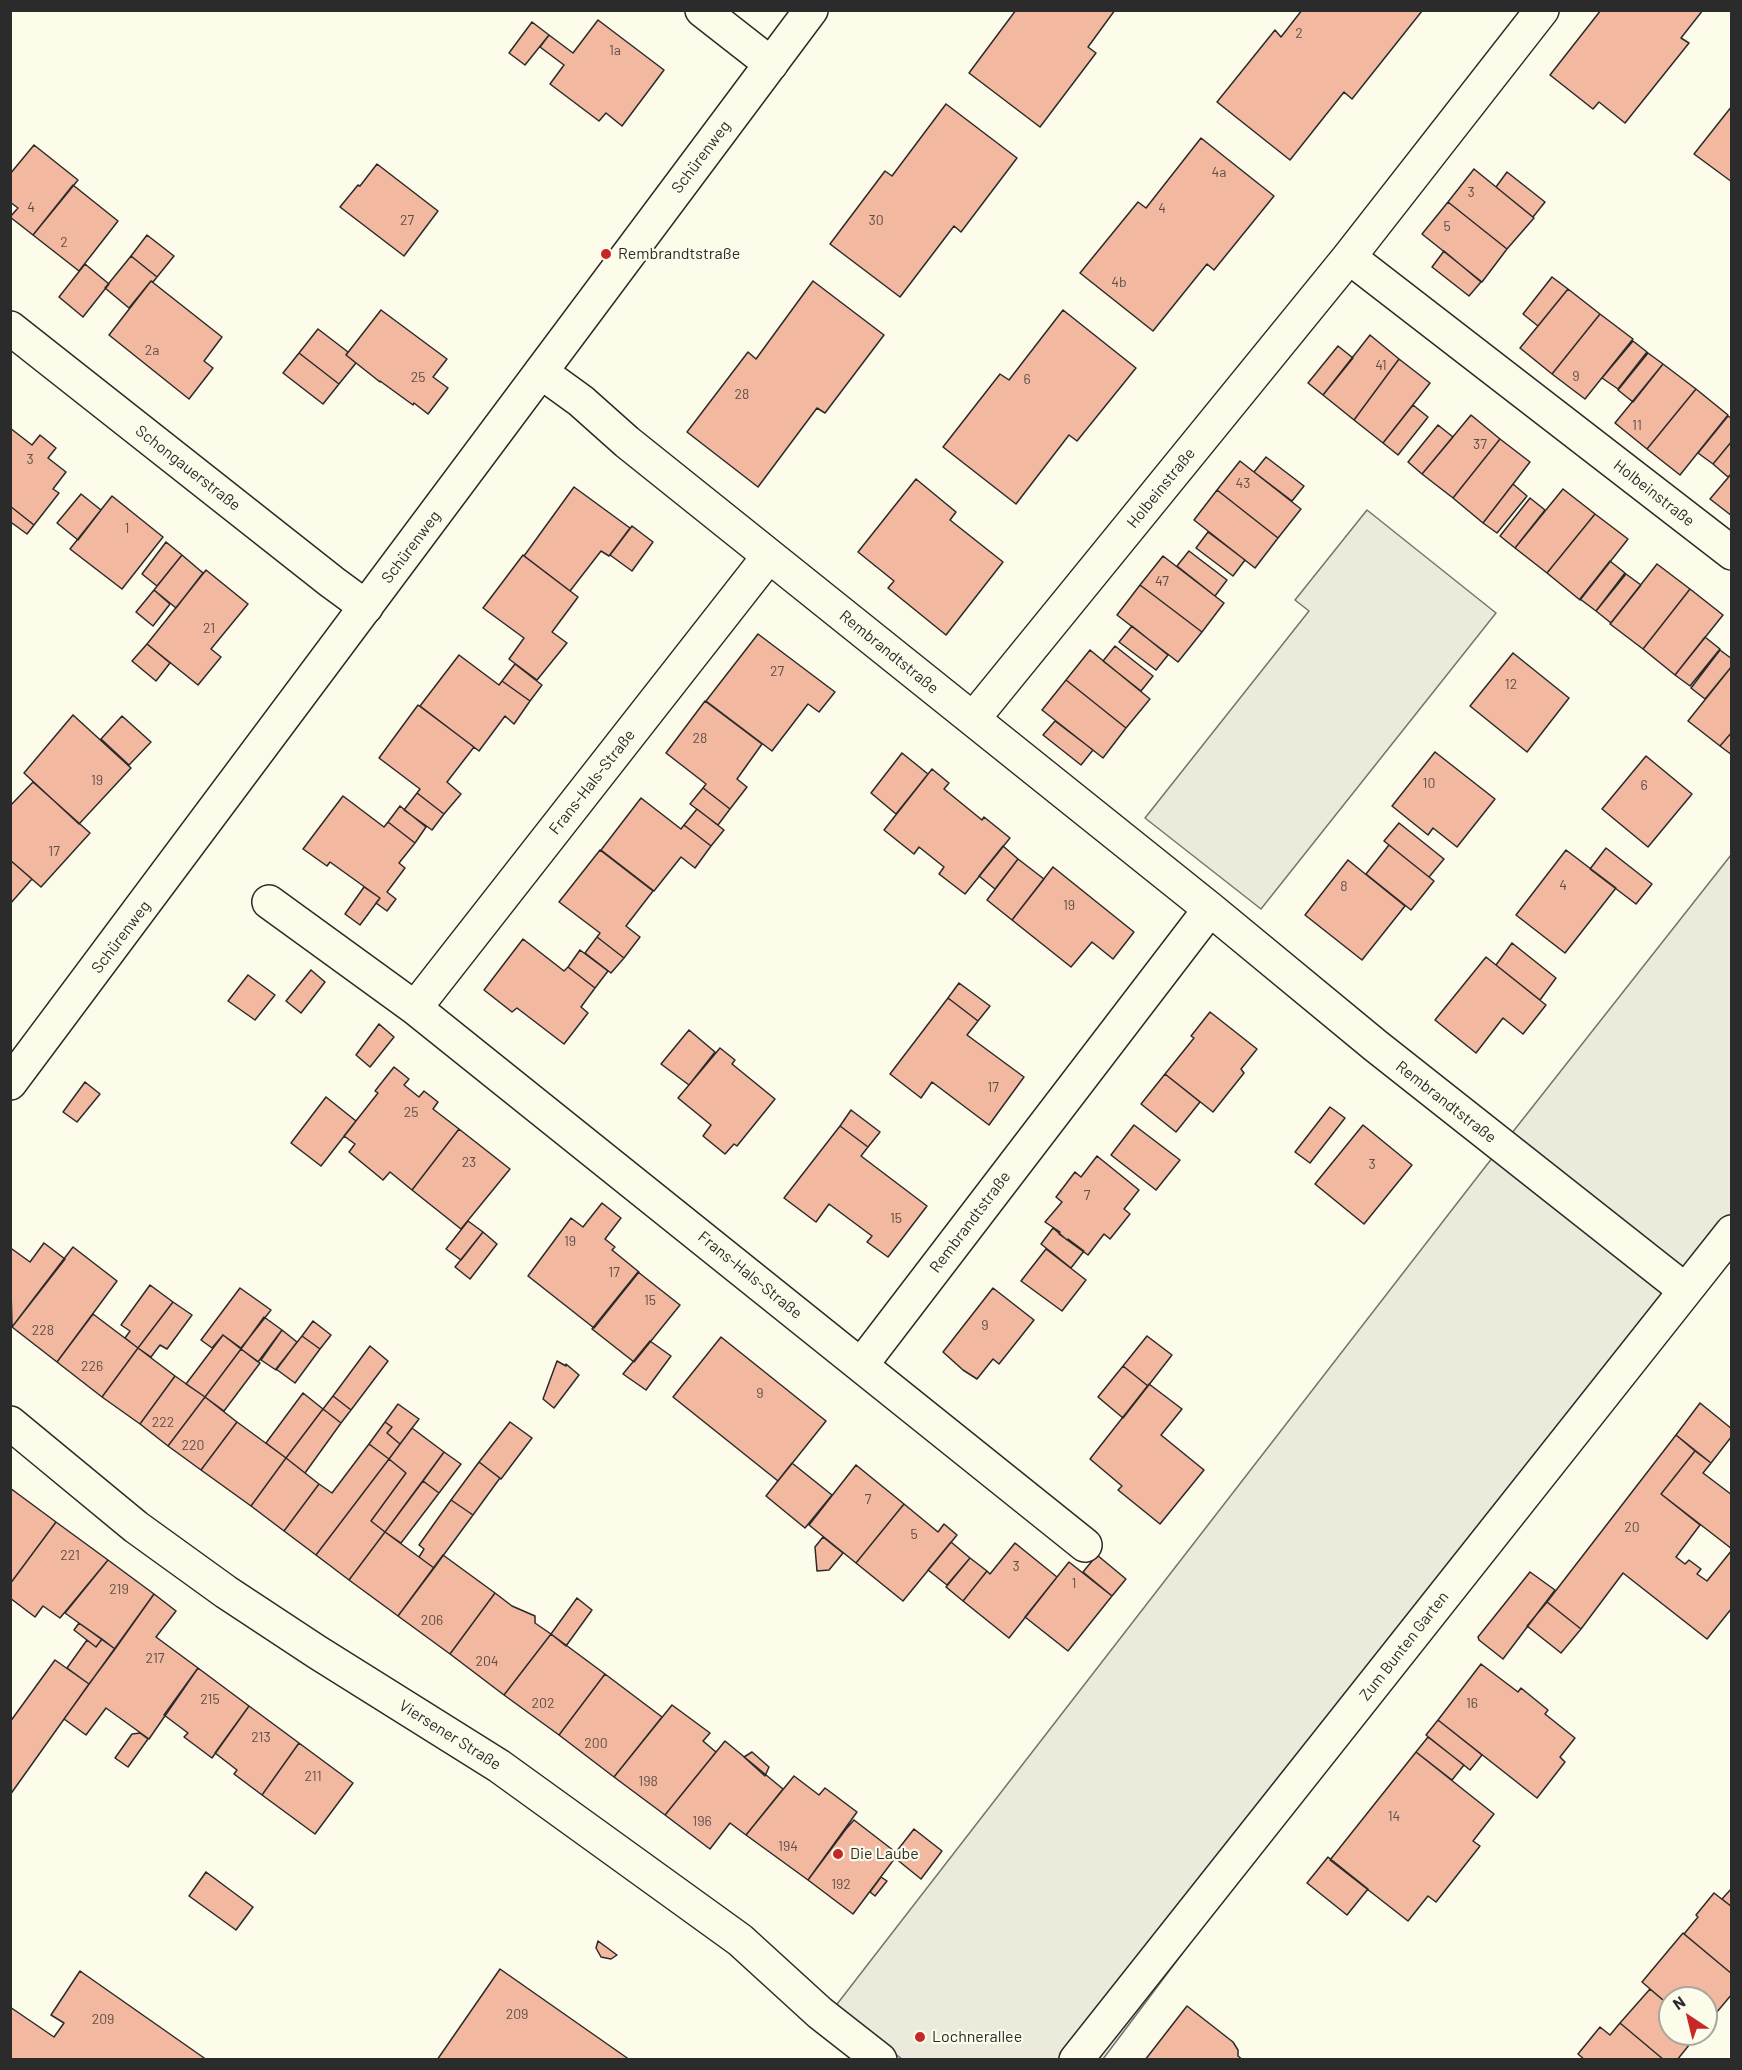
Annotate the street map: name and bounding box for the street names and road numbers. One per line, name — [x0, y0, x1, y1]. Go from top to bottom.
street label: Schürenweg — [667, 117, 735, 197]
street label: Schongauerstraße — [132, 421, 244, 515]
street label: Holbeinstraße — [1123, 444, 1199, 532]
street label: Holbeinstraße — [1610, 455, 1698, 531]
street label: Schürenweg — [377, 507, 445, 587]
street label: Rembrandtstraße — [835, 606, 943, 698]
street label: Frans-Hals-Straße — [545, 726, 639, 838]
street label: Schürenweg — [87, 897, 155, 977]
street label: Rembrandtstraße — [1392, 1057, 1500, 1147]
street label: Rembrandtstraße — [926, 1167, 1014, 1277]
street label: Frans-Hals-Straße — [694, 1227, 806, 1323]
street label: Zum Bunten Garten — [1355, 1588, 1453, 1704]
street label: Viersener Straße — [395, 1696, 505, 1774]

